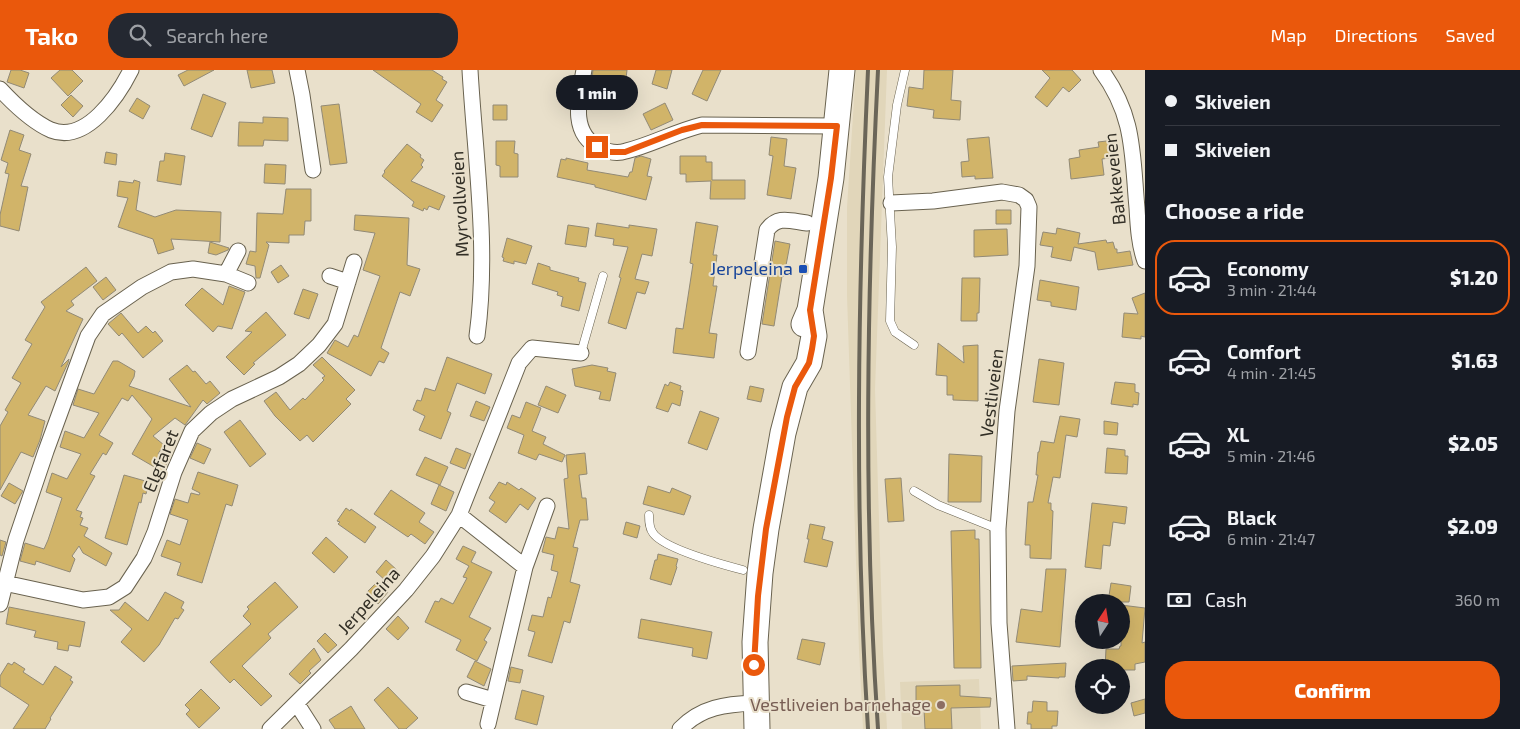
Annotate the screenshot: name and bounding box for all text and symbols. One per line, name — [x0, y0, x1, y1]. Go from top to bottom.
search box — [108, 13, 458, 58]
text: Tako — [25, 21, 78, 50]
icon: search — [126, 21, 154, 49]
text: Search here — [166, 24, 268, 47]
text: Map — [1270, 24, 1307, 46]
text: Directions — [1335, 24, 1418, 46]
text: Saved — [1446, 24, 1495, 46]
callout: 1 min — [556, 75, 638, 110]
text: 1 min — [577, 83, 617, 102]
text: Skiveien — [1195, 90, 1271, 113]
street label: Bakkeveien — [1098, 132, 1130, 226]
route end — [586, 136, 608, 158]
text: Skiveien — [1195, 138, 1271, 161]
street label: Myrvollveien — [445, 150, 473, 258]
text: Choose a ride — [1165, 197, 1304, 223]
icon: car — [1167, 255, 1212, 300]
place label: Jerpeleina — [710, 257, 793, 279]
text: Economy — [1227, 257, 1309, 280]
marker: Jerpeleina — [797, 263, 809, 275]
text: $1.20 — [1450, 266, 1498, 289]
text: 3 min · 21:44 — [1227, 280, 1316, 299]
icon: car — [1167, 338, 1212, 383]
text: Comfort — [1227, 340, 1301, 363]
street label: Vestliveien — [975, 347, 1007, 439]
text: $1.63 — [1451, 349, 1498, 372]
text: 4 min · 21:45 — [1227, 363, 1316, 382]
icon: car — [1167, 421, 1212, 466]
text: XL — [1227, 423, 1249, 446]
street label: Elgfaret — [138, 426, 183, 495]
text: $2.05 — [1448, 432, 1498, 455]
text: 5 min · 21:46 — [1227, 446, 1315, 465]
icon: car — [1167, 504, 1212, 549]
text: Black — [1227, 506, 1277, 529]
text: $2.09 — [1447, 515, 1498, 538]
text: 6 min · 21:47 — [1227, 529, 1315, 548]
street label: Jerpeleina — [332, 562, 404, 639]
icon: cash — [1165, 586, 1193, 614]
text: Cash — [1205, 588, 1247, 611]
text: 360 m — [1455, 590, 1500, 609]
north arrow — [1075, 594, 1130, 649]
map controls — [1075, 594, 1130, 714]
route start — [743, 654, 765, 676]
button: locate — [1075, 659, 1130, 714]
button: Confirm — [1165, 661, 1500, 719]
place label: Vestliveien barnehage — [750, 693, 931, 715]
marker: Vestliveien barnehage — [935, 699, 947, 711]

